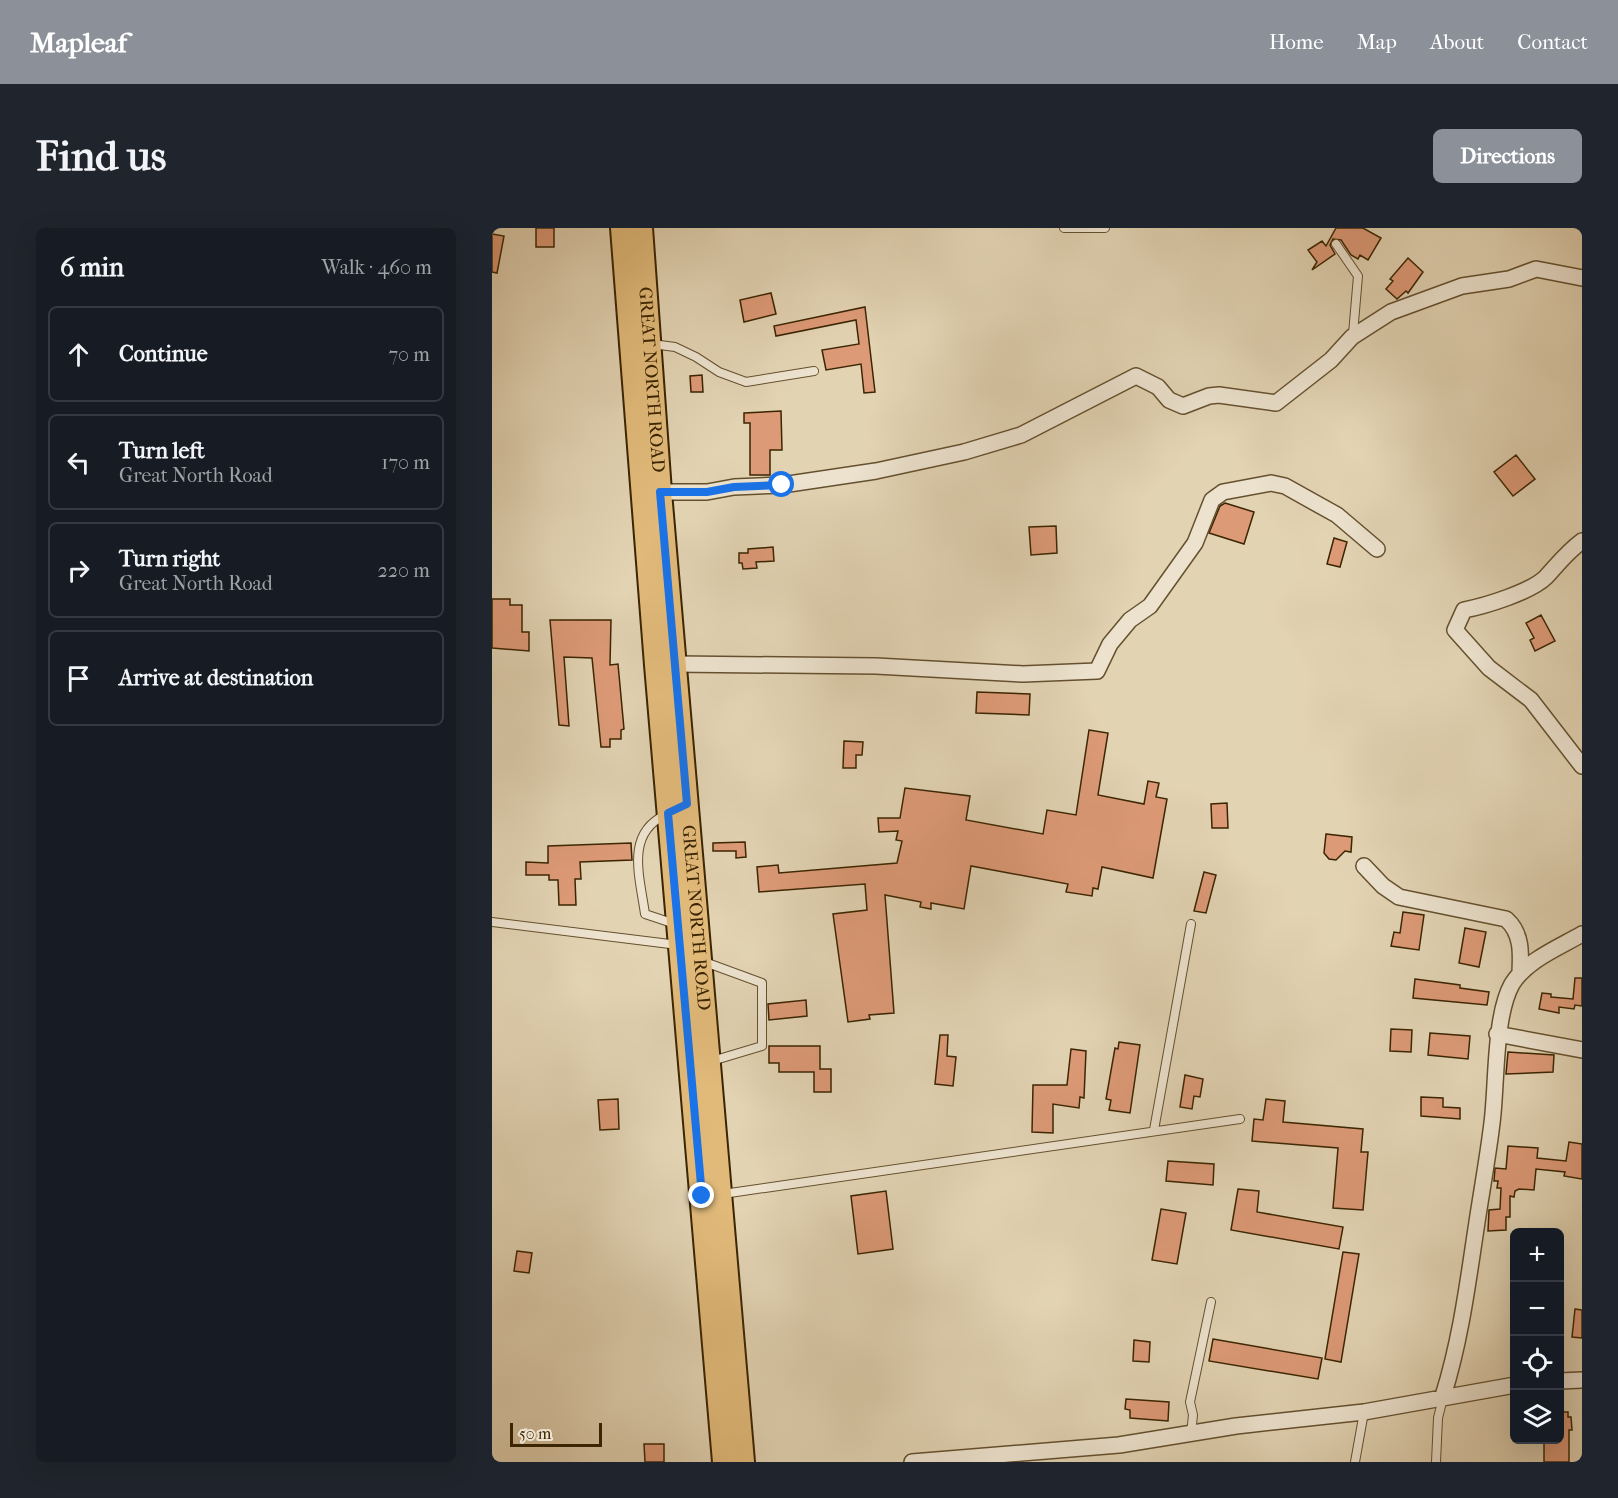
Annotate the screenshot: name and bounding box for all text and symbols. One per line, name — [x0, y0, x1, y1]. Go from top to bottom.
text: Mapleaf — [30, 26, 127, 59]
text: Home — [1269, 30, 1324, 54]
text: Map — [1357, 30, 1397, 54]
text: About — [1430, 30, 1484, 54]
text: Contact — [1517, 30, 1588, 54]
button: Directions — [1433, 129, 1582, 183]
text: Find us — [36, 132, 166, 181]
text: 6 min — [60, 252, 124, 283]
text: Walk · 460 m — [321, 256, 432, 279]
street label: GREAT NORTH ROAD — [635, 286, 669, 473]
icon: ahead — [62, 338, 95, 371]
text: Continue — [119, 341, 208, 367]
text: 70 m — [388, 343, 430, 366]
text: Turn left — [119, 438, 205, 464]
icon: left — [62, 446, 95, 479]
text: 170 m — [381, 451, 430, 474]
text: Great North Road — [119, 464, 273, 487]
route start — [768, 471, 794, 497]
text: Turn right — [119, 546, 220, 572]
icon: right — [62, 554, 95, 587]
text: 220 m — [377, 559, 430, 582]
text: Great North Road — [119, 572, 273, 595]
icon: arrive — [62, 662, 95, 695]
text: Arrive at destination — [119, 665, 313, 691]
street label: GREAT NORTH ROAD — [678, 824, 715, 1011]
route end — [688, 1182, 714, 1208]
map controls — [1510, 1228, 1564, 1444]
button: + — [1510, 1228, 1564, 1282]
button: − — [1510, 1282, 1564, 1336]
button: locate — [1510, 1336, 1564, 1390]
button: layers — [1510, 1390, 1564, 1444]
scale bar — [510, 1420, 602, 1448]
text: 50 m — [519, 1424, 551, 1443]

